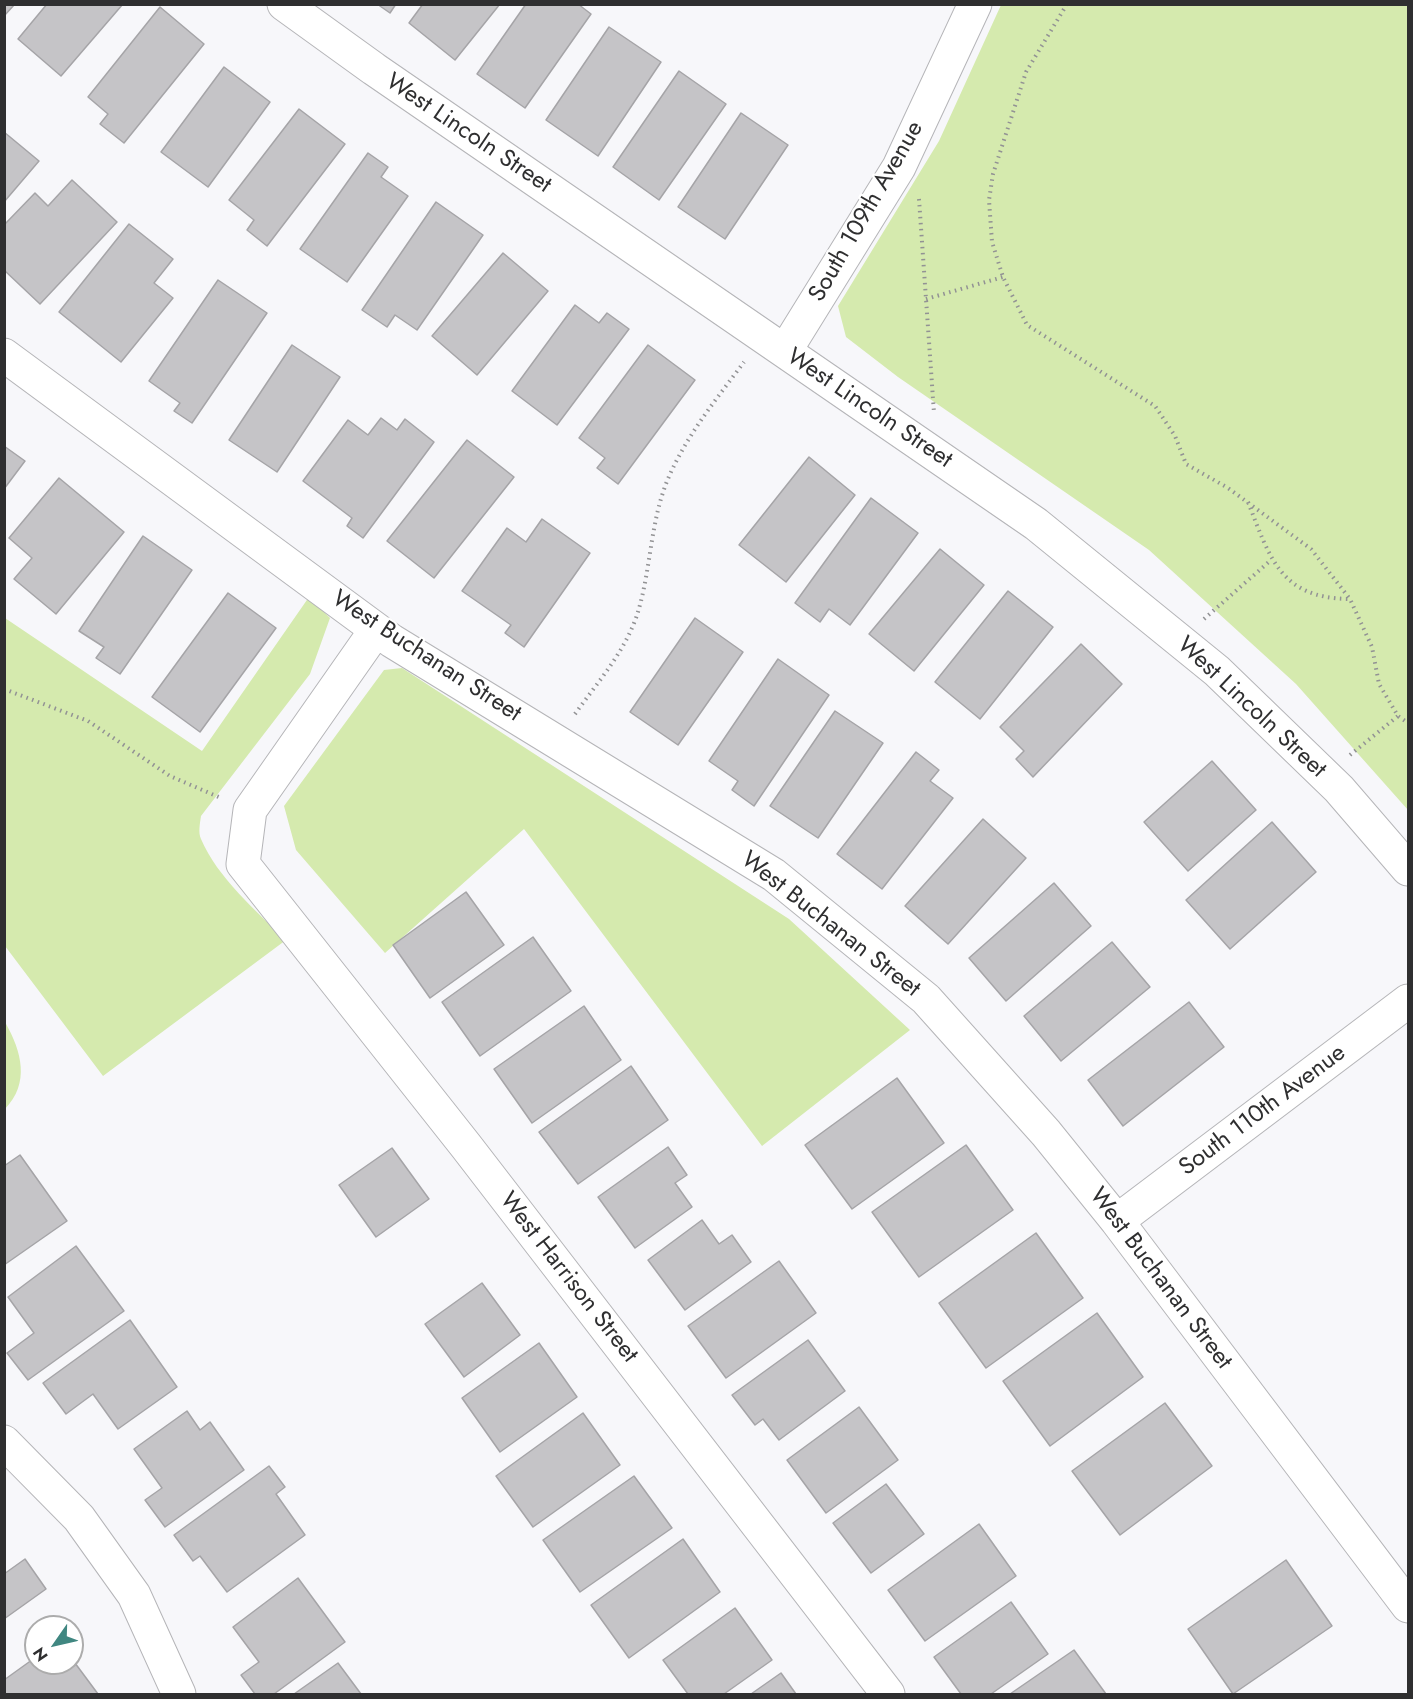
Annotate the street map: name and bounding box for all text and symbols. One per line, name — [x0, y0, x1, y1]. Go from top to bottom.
street label: West Lincoln Street — [380, 68, 556, 200]
street label: South 109th Avenue — [804, 117, 930, 307]
street label: West Lincoln Street — [781, 343, 957, 475]
street label: West Buchanan Street — [326, 585, 526, 729]
street label: West Lincoln Street — [1170, 631, 1332, 785]
street label: West Buchanan Street — [735, 846, 925, 1004]
street label: South 110th Avenue — [1174, 1039, 1352, 1183]
street label: West Buchanan Street — [1082, 1183, 1238, 1375]
street label: West Harrison Street — [493, 1187, 643, 1369]
north arrow — [24, 1615, 84, 1675]
text: N — [27, 1643, 53, 1666]

